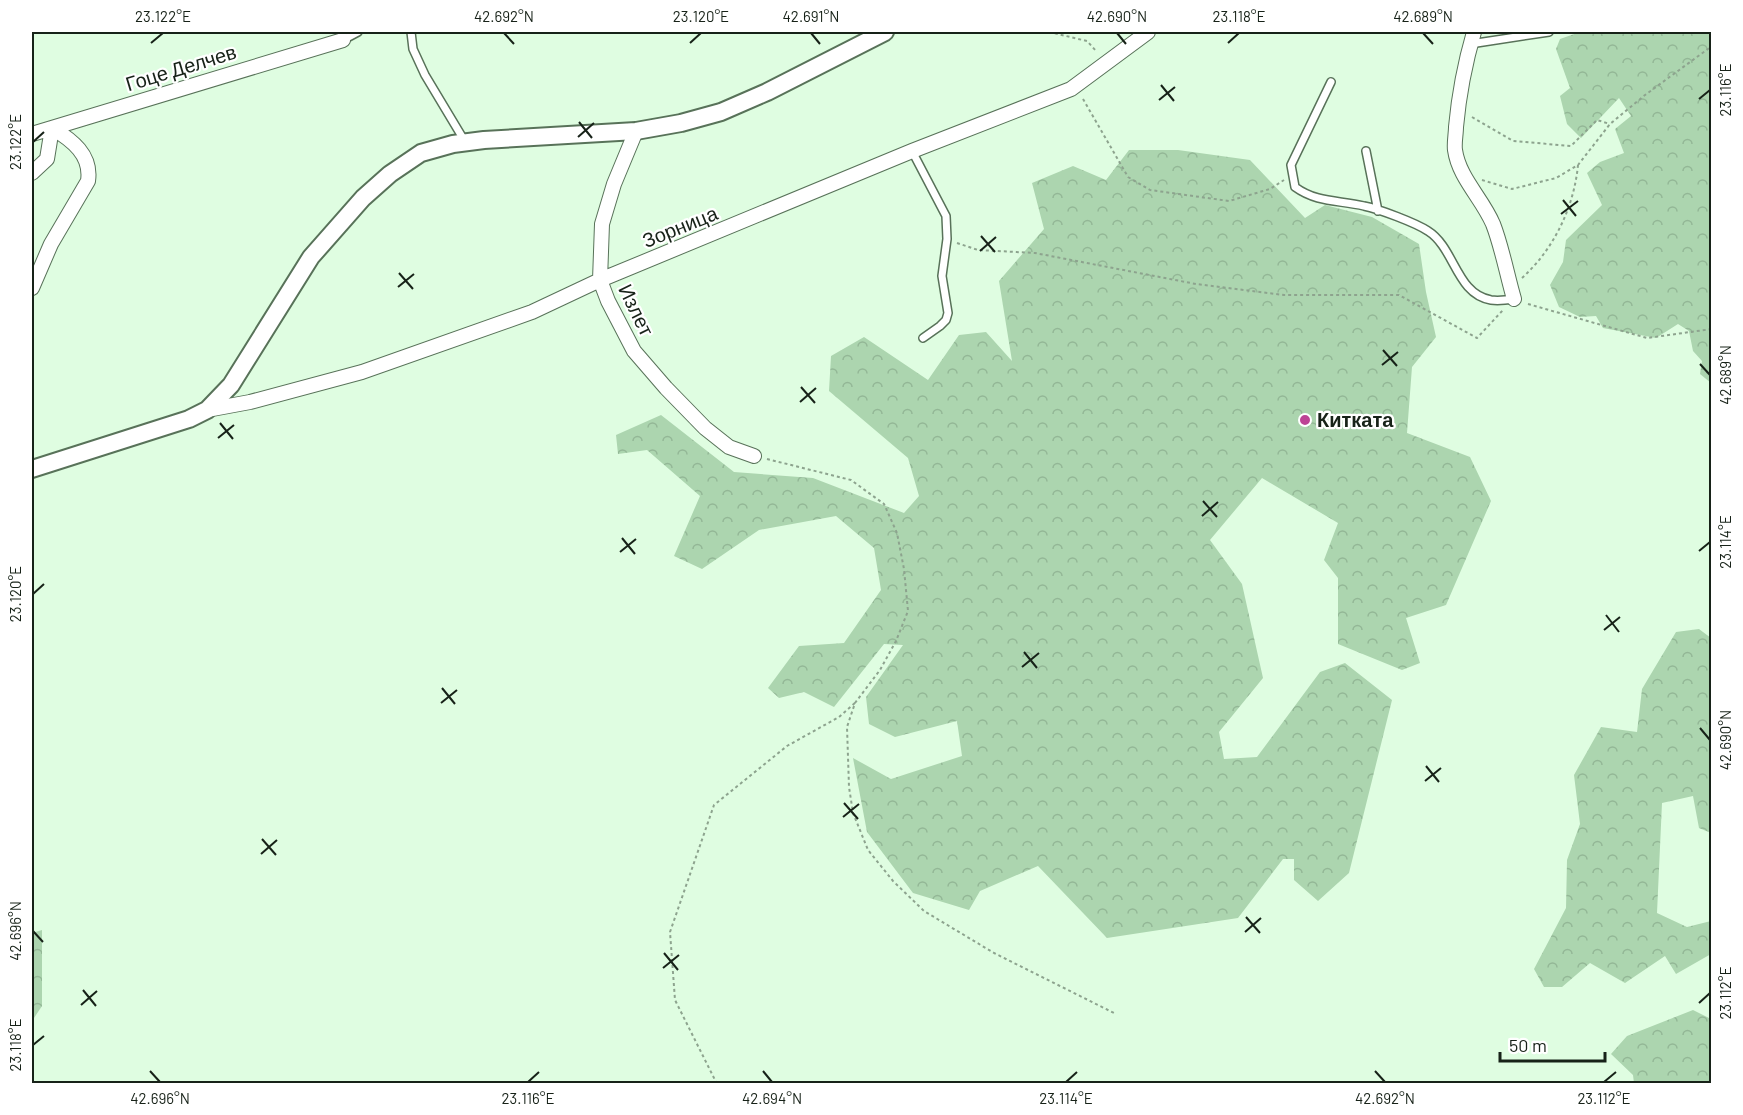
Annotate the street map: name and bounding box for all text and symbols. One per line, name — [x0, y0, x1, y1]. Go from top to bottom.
text: 23.122°E — [135, 7, 191, 25]
text: 42.692°N — [474, 7, 534, 25]
text: 23.120°E — [673, 7, 729, 25]
text: 42.691°N — [783, 7, 839, 25]
text: 42.690°N — [1087, 7, 1147, 25]
text: 23.118°E — [1213, 7, 1266, 25]
text: 42.689°N — [1393, 7, 1453, 25]
street label: Гоце Делчев — [123, 39, 239, 95]
text: 23.116°E — [1716, 64, 1734, 116]
text: 23.122°E — [6, 114, 24, 170]
street label: Зорница — [638, 200, 722, 252]
street label: Излет — [614, 280, 660, 339]
text: 42.689°N — [1716, 345, 1734, 405]
place label: Китката — [1317, 407, 1394, 431]
marker: Китката — [1298, 413, 1312, 427]
text: 23.114°E — [1716, 515, 1734, 569]
text: 23.120°E — [6, 566, 24, 622]
text: 42.690°N — [1716, 710, 1734, 770]
text: 42.696°N — [6, 901, 24, 961]
text: 23.112°E — [1716, 966, 1734, 1020]
text: 23.118°E — [6, 1019, 24, 1072]
scale bar — [1500, 1025, 1605, 1063]
text: 50 m — [1509, 1034, 1547, 1056]
text: 42.696°N — [130, 1089, 190, 1107]
text: 23.116°E — [502, 1089, 554, 1107]
text: 42.694°N — [742, 1089, 802, 1107]
text: 23.114°E — [1039, 1089, 1093, 1107]
text: 42.692°N — [1355, 1089, 1415, 1107]
text: 23.112°E — [1577, 1089, 1631, 1107]

